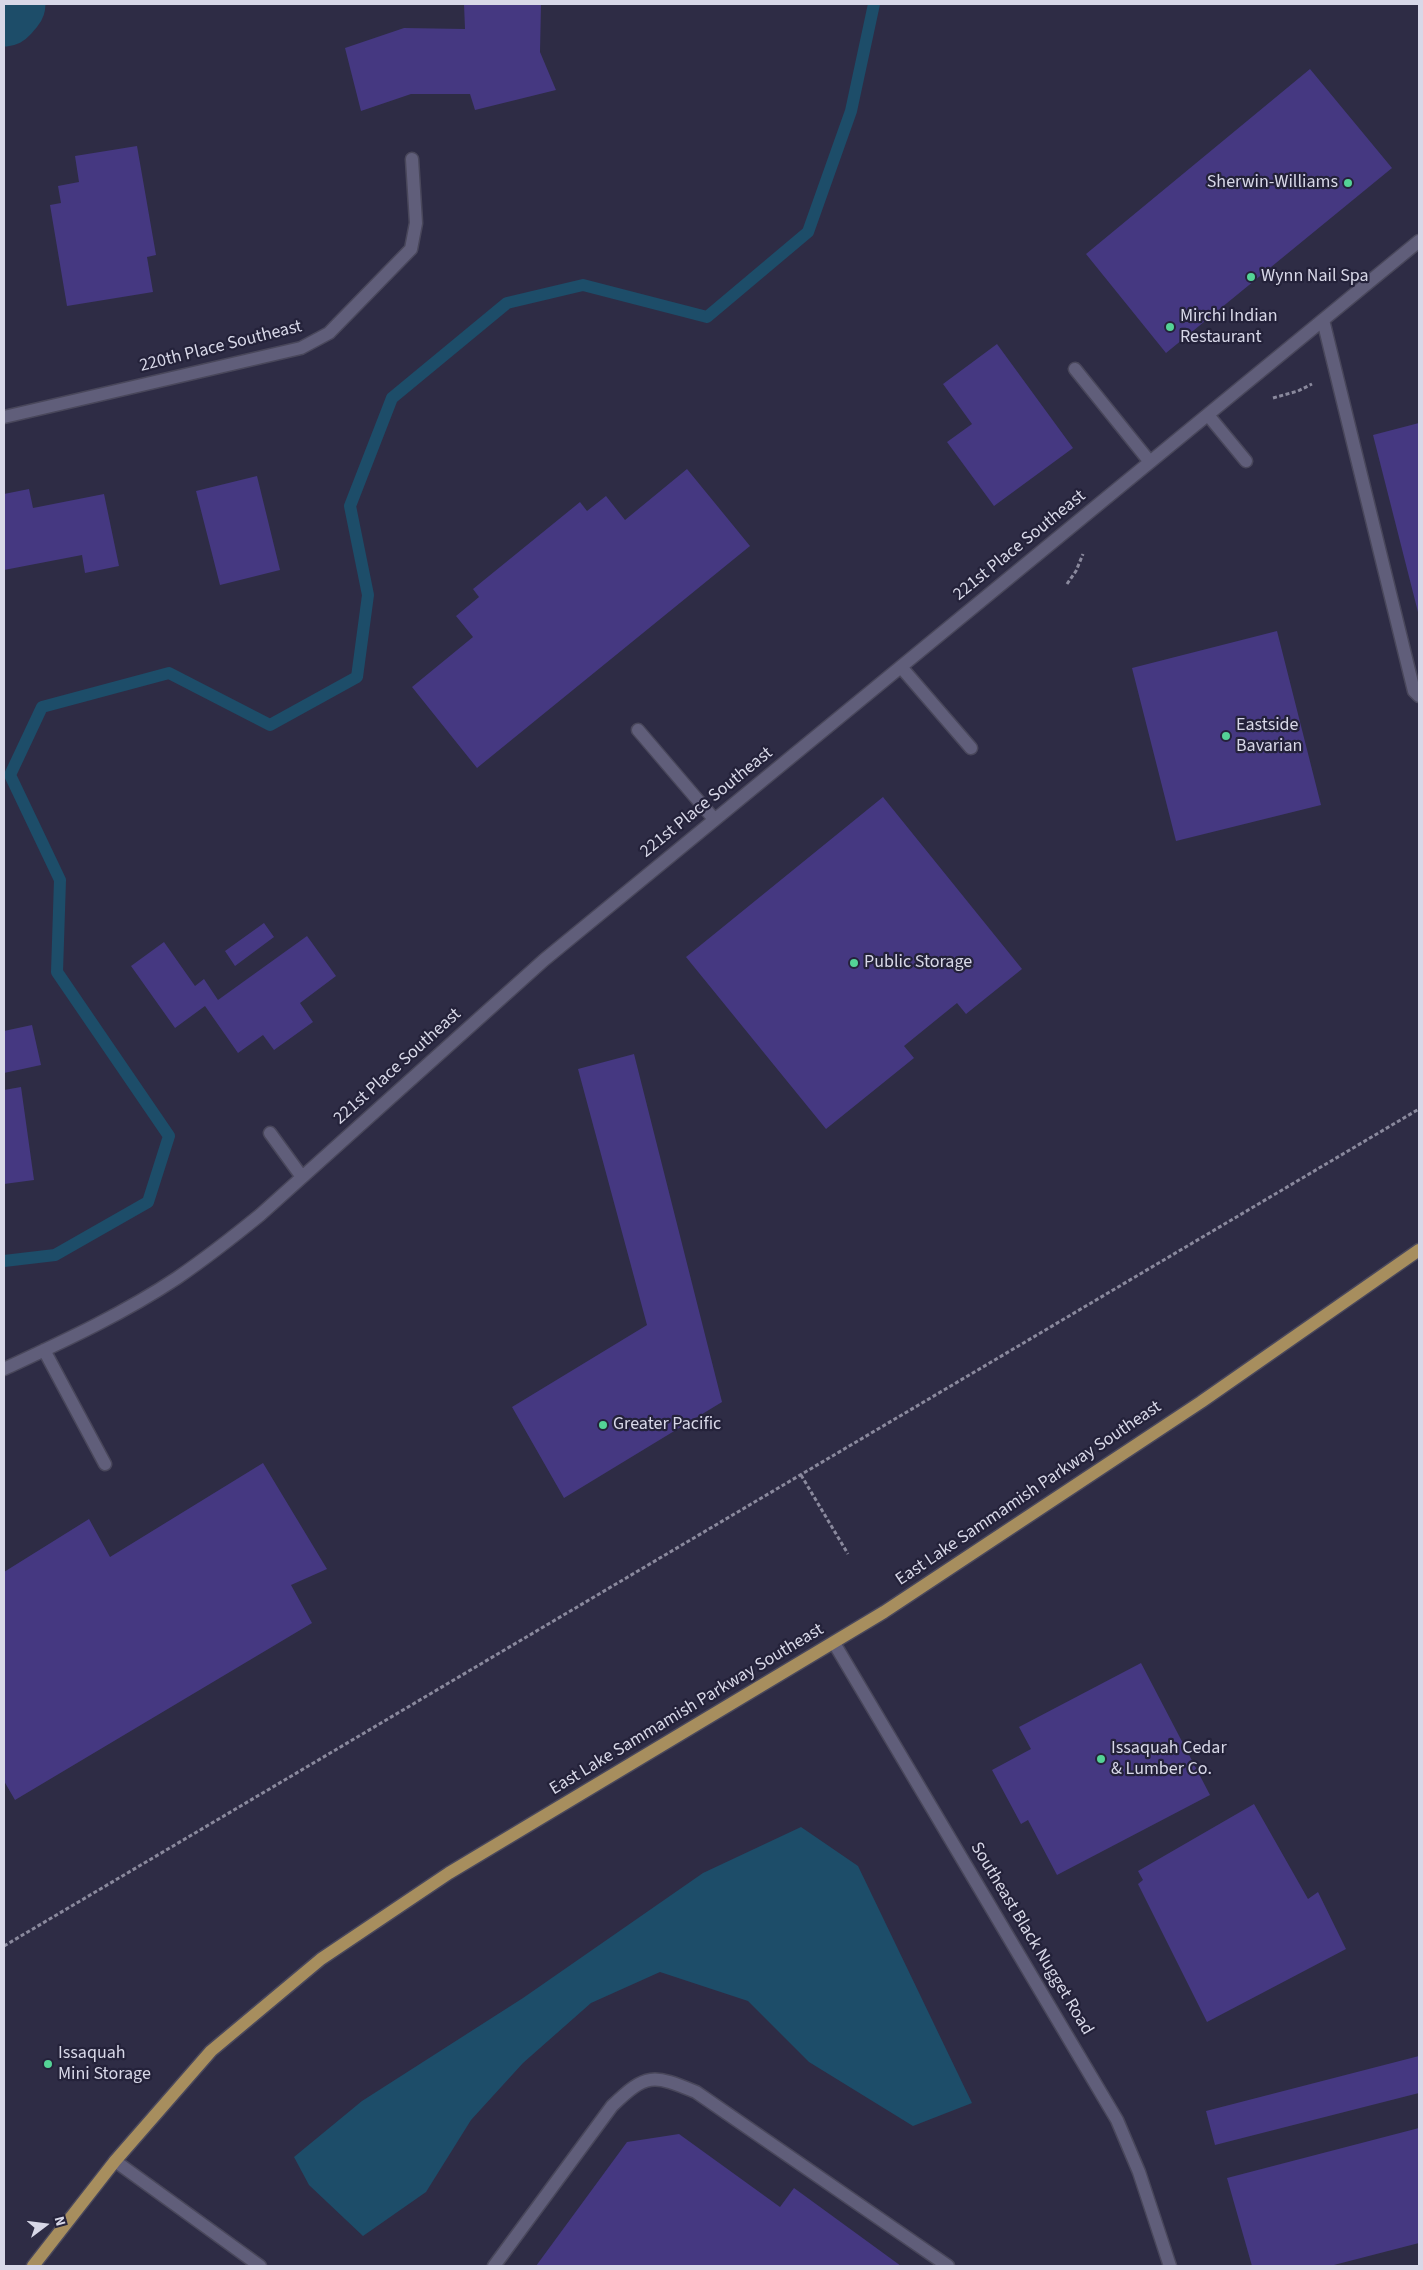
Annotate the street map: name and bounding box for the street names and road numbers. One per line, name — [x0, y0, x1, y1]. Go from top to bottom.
street label: 220th Place Southeast — [138, 316, 304, 378]
street label: 221st Place Southeast — [949, 486, 1091, 606]
street label: 221st Place Southeast — [636, 743, 778, 863]
street label: 221st Place Southeast — [330, 1004, 466, 1130]
street label: East Lake Sammamish Parkway Southeast — [892, 1397, 1166, 1591]
street label: East Lake Sammamish Parkway Southeast — [546, 1619, 828, 1801]
street label: Southeast Black Nugget Road — [965, 1839, 1097, 2039]

